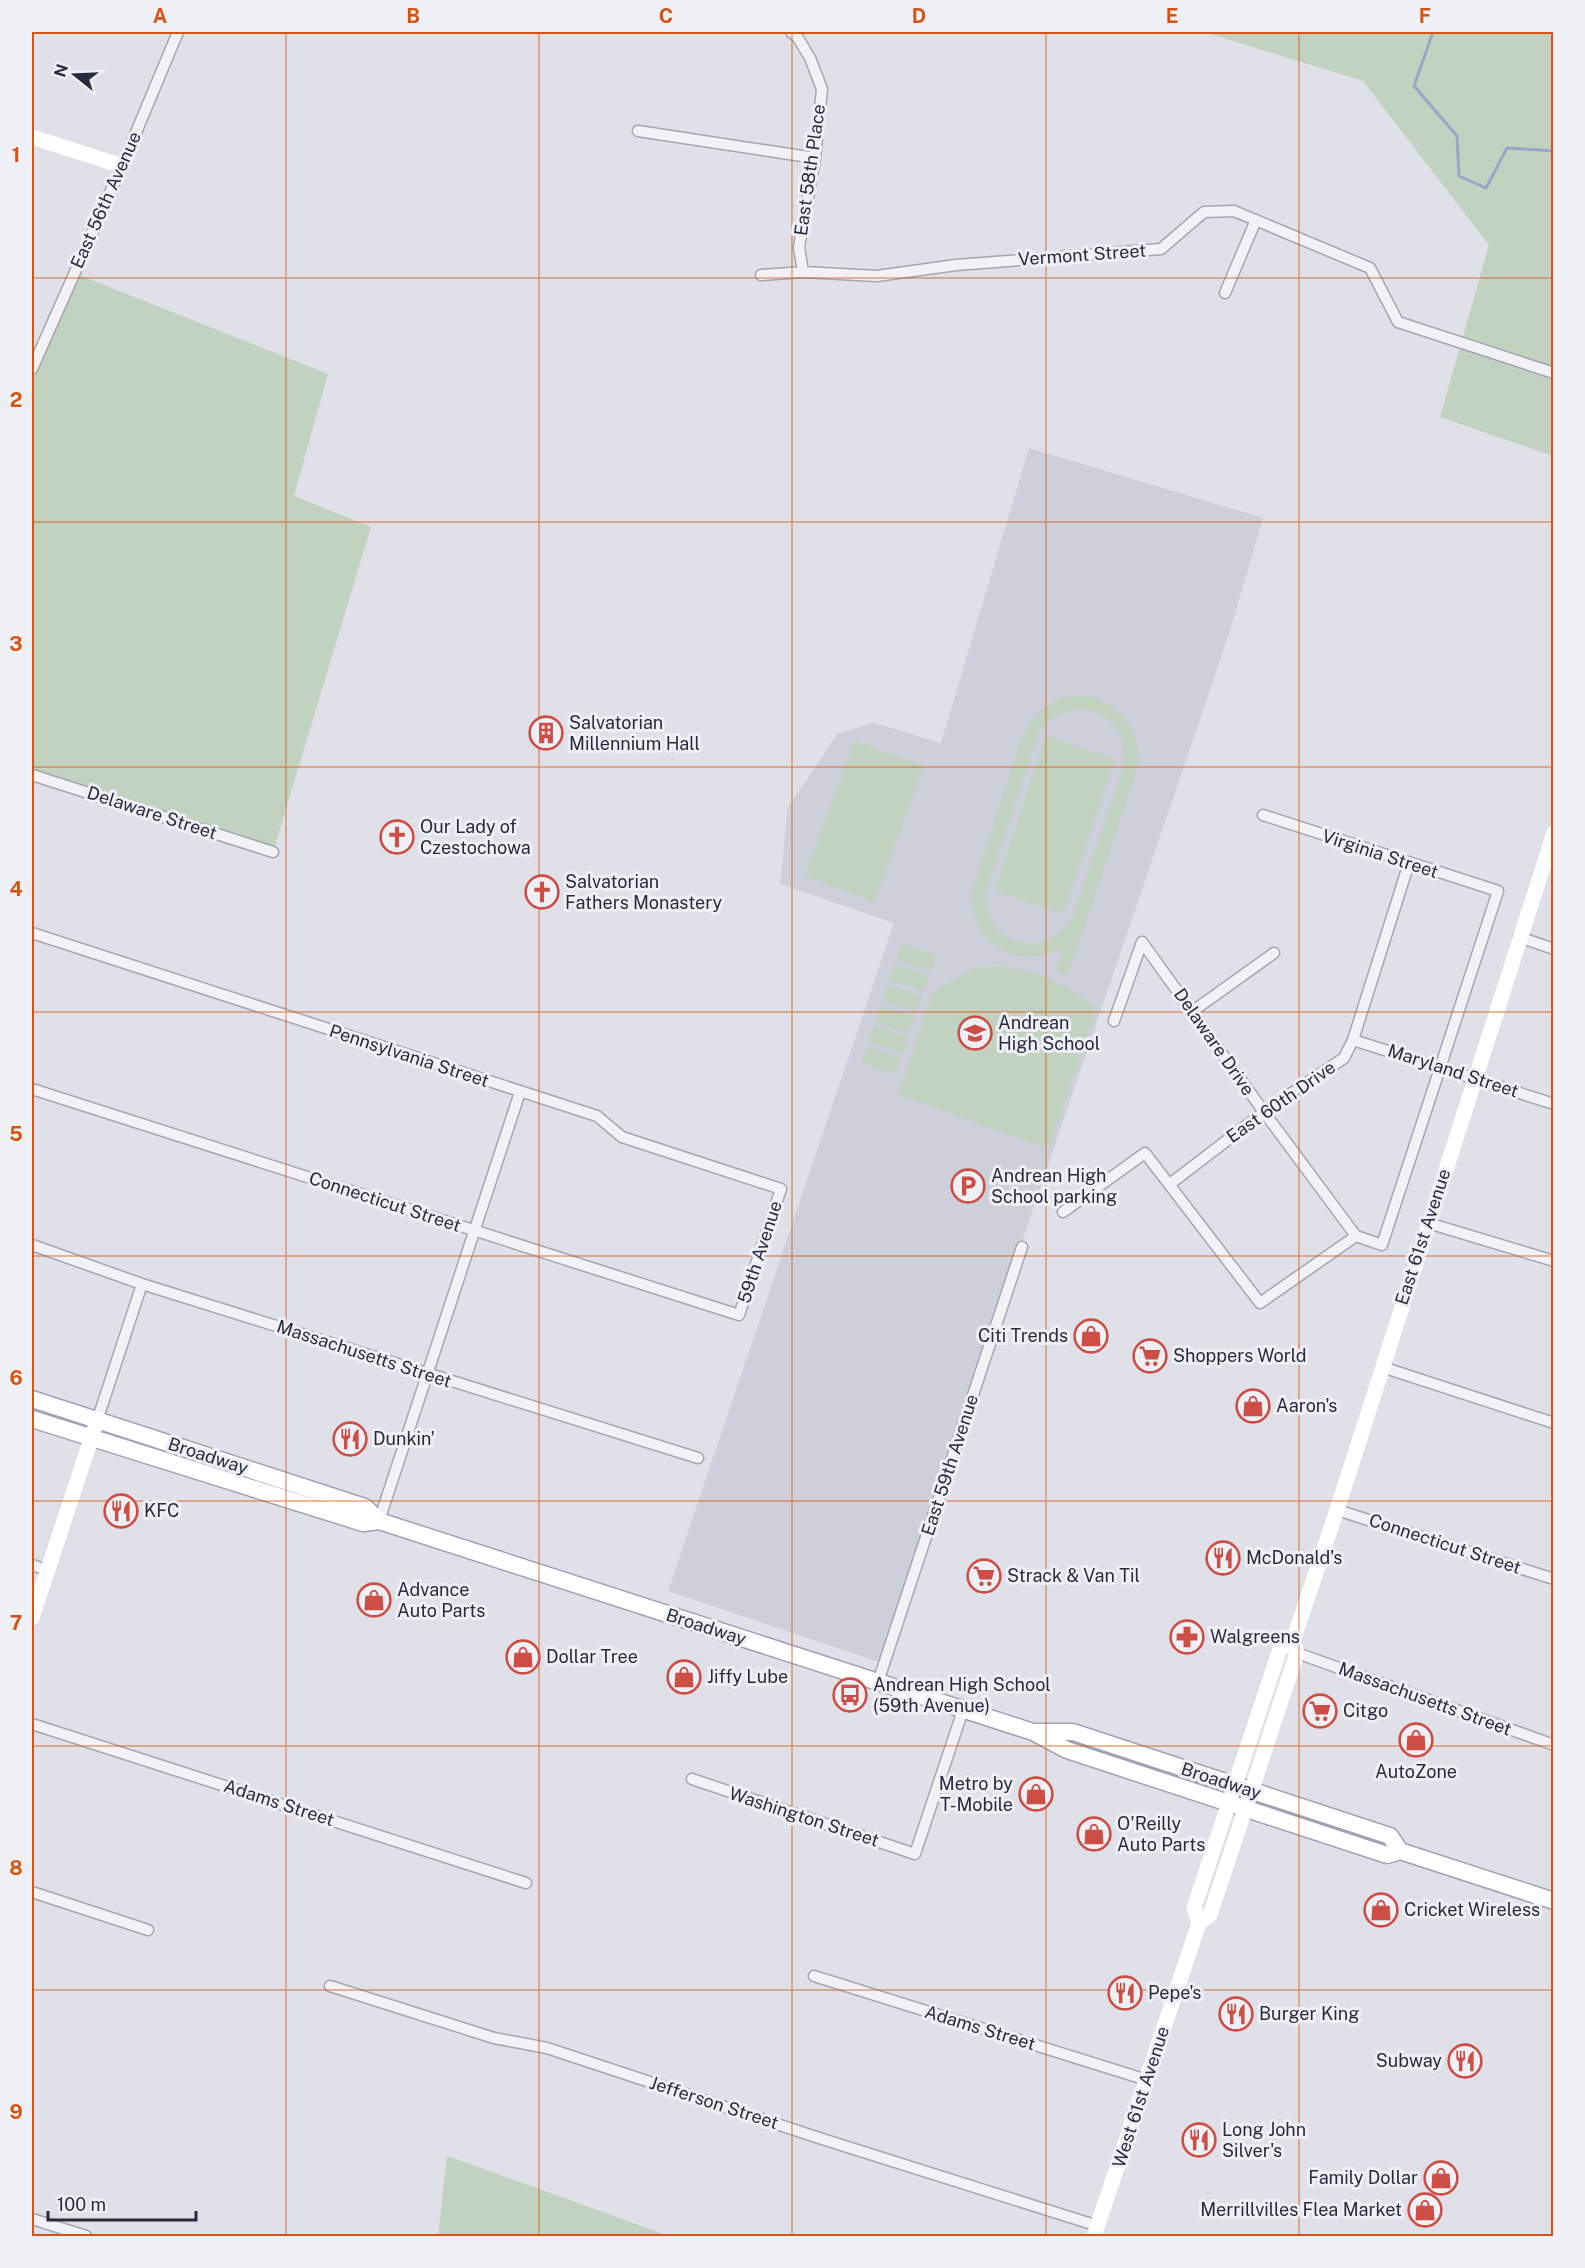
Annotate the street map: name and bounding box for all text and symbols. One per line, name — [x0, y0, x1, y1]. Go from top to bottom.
text: A — [153, 4, 167, 28]
text: B — [406, 4, 420, 28]
text: C — [659, 4, 673, 28]
text: D — [912, 4, 926, 28]
text: E — [1166, 4, 1178, 28]
text: F — [1419, 4, 1431, 28]
north arrow — [45, 45, 105, 105]
text: N — [50, 62, 72, 79]
street label: East 58th Place — [790, 103, 829, 237]
street label: East 56th Avenue — [66, 128, 145, 271]
text: 1 — [12, 143, 20, 167]
street label: Vermont Street — [1017, 240, 1147, 269]
text: 2 — [10, 388, 22, 412]
text: 3 — [9, 632, 23, 656]
place label: Salvatorian Millennium Hall — [569, 712, 700, 754]
building icon: Salvatorian Millennium Hall — [528, 715, 564, 751]
street label: Delaware Street — [85, 782, 220, 843]
place label: Our Lady of Czestochowa — [420, 816, 531, 858]
church icon: Our Lady of Czestochowa — [379, 819, 415, 855]
street label: Virginia Street — [1319, 825, 1441, 882]
place label: Salvatorian Fathers Monastery — [565, 871, 722, 913]
church icon: Salvatorian Fathers Monastery — [524, 874, 560, 910]
text: 4 — [9, 877, 23, 901]
street label: Delaware Drive — [1170, 984, 1259, 1099]
place label: Andrean High School — [998, 1012, 1100, 1054]
school or university icon: Andrean High School — [957, 1015, 993, 1051]
street label: Pennsylvania Street — [327, 1020, 492, 1091]
street label: Maryland Street — [1385, 1040, 1521, 1102]
street label: East 60th Drive — [1222, 1056, 1339, 1147]
text: 5 — [9, 1122, 23, 1146]
place label: Andrean High School parking — [991, 1165, 1117, 1207]
street label: East 61st Avenue — [1391, 1166, 1454, 1308]
street label: Connecticut Street — [307, 1167, 464, 1236]
parking icon: Andrean High School parking — [950, 1168, 986, 1204]
street label: 59th Avenue — [733, 1198, 786, 1306]
street label: Massachusetts Street — [274, 1315, 454, 1392]
shop icon: Citi Trends — [1073, 1318, 1109, 1354]
place label: Citi Trends — [978, 1325, 1068, 1346]
supermarket icon: Shoppers World — [1132, 1338, 1168, 1374]
place label: Shoppers World — [1173, 1345, 1307, 1366]
text: 6 — [9, 1366, 23, 1390]
shop icon: Aaron's — [1235, 1388, 1271, 1424]
street label: East 59th Avenue — [917, 1391, 982, 1538]
place label: Aaron's — [1276, 1395, 1337, 1416]
restaurant icon: Dunkin' — [332, 1421, 368, 1457]
place label: Dunkin' — [373, 1428, 435, 1449]
street label: Broadway — [166, 1433, 251, 1478]
restaurant icon: KFC — [103, 1493, 139, 1529]
place label: KFC — [144, 1500, 179, 1521]
street label: Connecticut Street — [1367, 1509, 1524, 1578]
restaurant icon: McDonald's — [1205, 1540, 1241, 1576]
place label: McDonald's — [1246, 1547, 1342, 1568]
supermarket icon: Strack & Van Til — [966, 1558, 1002, 1594]
place label: Strack & Van Til — [1007, 1565, 1140, 1586]
place label: Advance Auto Parts — [397, 1579, 485, 1621]
shop icon: Advance Auto Parts — [356, 1582, 392, 1618]
street label: Broadway — [664, 1604, 749, 1649]
text: 7 — [10, 1611, 22, 1635]
pharmacy icon: Walgreens — [1169, 1619, 1205, 1655]
place label: Walgreens — [1210, 1626, 1300, 1647]
shop icon: Dollar Tree — [505, 1639, 541, 1675]
place label: Dollar Tree — [546, 1646, 638, 1667]
street label: Massachusetts Street — [1336, 1657, 1514, 1740]
shop icon: Jiffy Lube — [666, 1659, 702, 1695]
place label: Jiffy Lube — [707, 1666, 788, 1687]
place label: Andrean High School (59th Avenue) — [873, 1674, 1051, 1716]
bus stop icon: Andrean High School (59th Avenue) — [832, 1677, 868, 1713]
supermarket icon: Citgo — [1302, 1693, 1338, 1729]
place label: Citgo — [1343, 1700, 1388, 1721]
shop icon: AutoZone — [1398, 1722, 1434, 1758]
street label: Broadway — [1179, 1758, 1264, 1803]
place label: AutoZone — [1375, 1761, 1457, 1782]
place label: Metro by T-Mobile — [939, 1773, 1013, 1815]
street label: Adams Street — [221, 1775, 337, 1830]
shop icon: Metro by T-Mobile — [1018, 1776, 1054, 1812]
street label: Washington Street — [727, 1782, 882, 1851]
place label: O'Reilly Auto Parts — [1117, 1813, 1205, 1855]
shop icon: O'Reilly Auto Parts — [1076, 1816, 1112, 1852]
text: 8 — [9, 1856, 23, 1880]
shop icon: Cricket Wireless — [1363, 1892, 1399, 1928]
place label: Cricket Wireless — [1404, 1899, 1540, 1920]
restaurant icon: Pepe's — [1107, 1975, 1143, 2011]
place label: Pepe's — [1148, 1982, 1201, 2003]
restaurant icon: Burger King — [1218, 1996, 1254, 2032]
street label: Adams Street — [922, 2001, 1038, 2054]
place label: Burger King — [1259, 2003, 1359, 2024]
street label: West 61st Avenue — [1108, 2024, 1173, 2170]
restaurant icon: Subway — [1447, 2043, 1483, 2079]
place label: Subway — [1376, 2050, 1442, 2071]
street label: Jefferson Street — [647, 2072, 781, 2133]
text: 9 — [9, 2100, 23, 2124]
place label: Long John Silver's — [1222, 2119, 1306, 2161]
restaurant icon: Long John Silver's — [1181, 2122, 1217, 2158]
shop icon: Family Dollar — [1423, 2160, 1459, 2196]
place label: Family Dollar — [1308, 2167, 1418, 2188]
scale bar — [48, 2184, 196, 2222]
shop icon: Merrillvilles Flea Market — [1407, 2192, 1443, 2228]
text: 100 m — [57, 2194, 106, 2215]
place label: Merrillvilles Flea Market — [1200, 2199, 1402, 2220]

